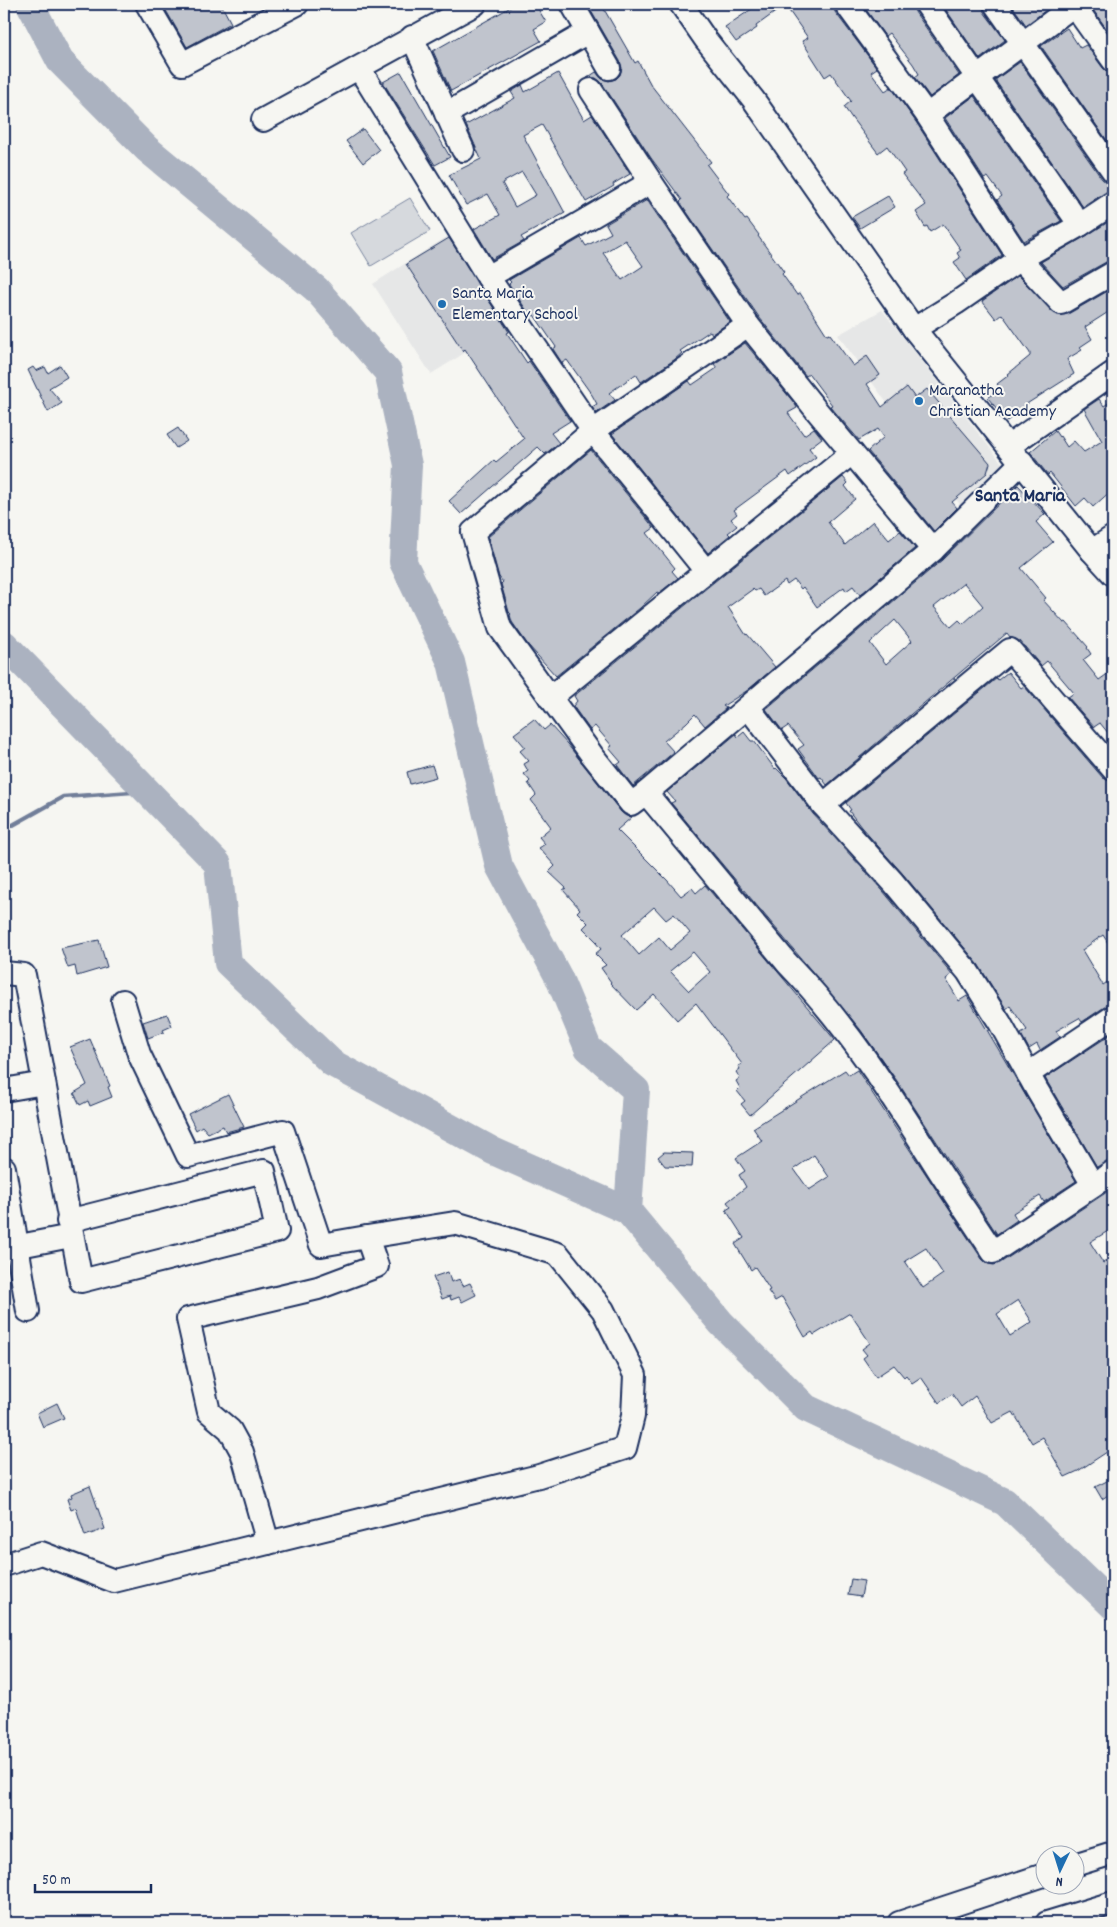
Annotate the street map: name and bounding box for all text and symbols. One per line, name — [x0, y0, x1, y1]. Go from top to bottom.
place label: Santa Maria Elementary School — [452, 282, 579, 328]
marker: Santa Maria Elementary School — [436, 298, 448, 310]
place label: Maranatha Christian Academy — [929, 379, 1057, 425]
marker: Maranatha Christian Academy — [913, 395, 925, 407]
district label: Santa Maria — [975, 483, 1066, 511]
north arrow — [1034, 1844, 1084, 1894]
scale bar — [35, 1862, 151, 1894]
text: 50 m — [42, 1870, 71, 1892]
text: N — [1055, 1871, 1063, 1891]

